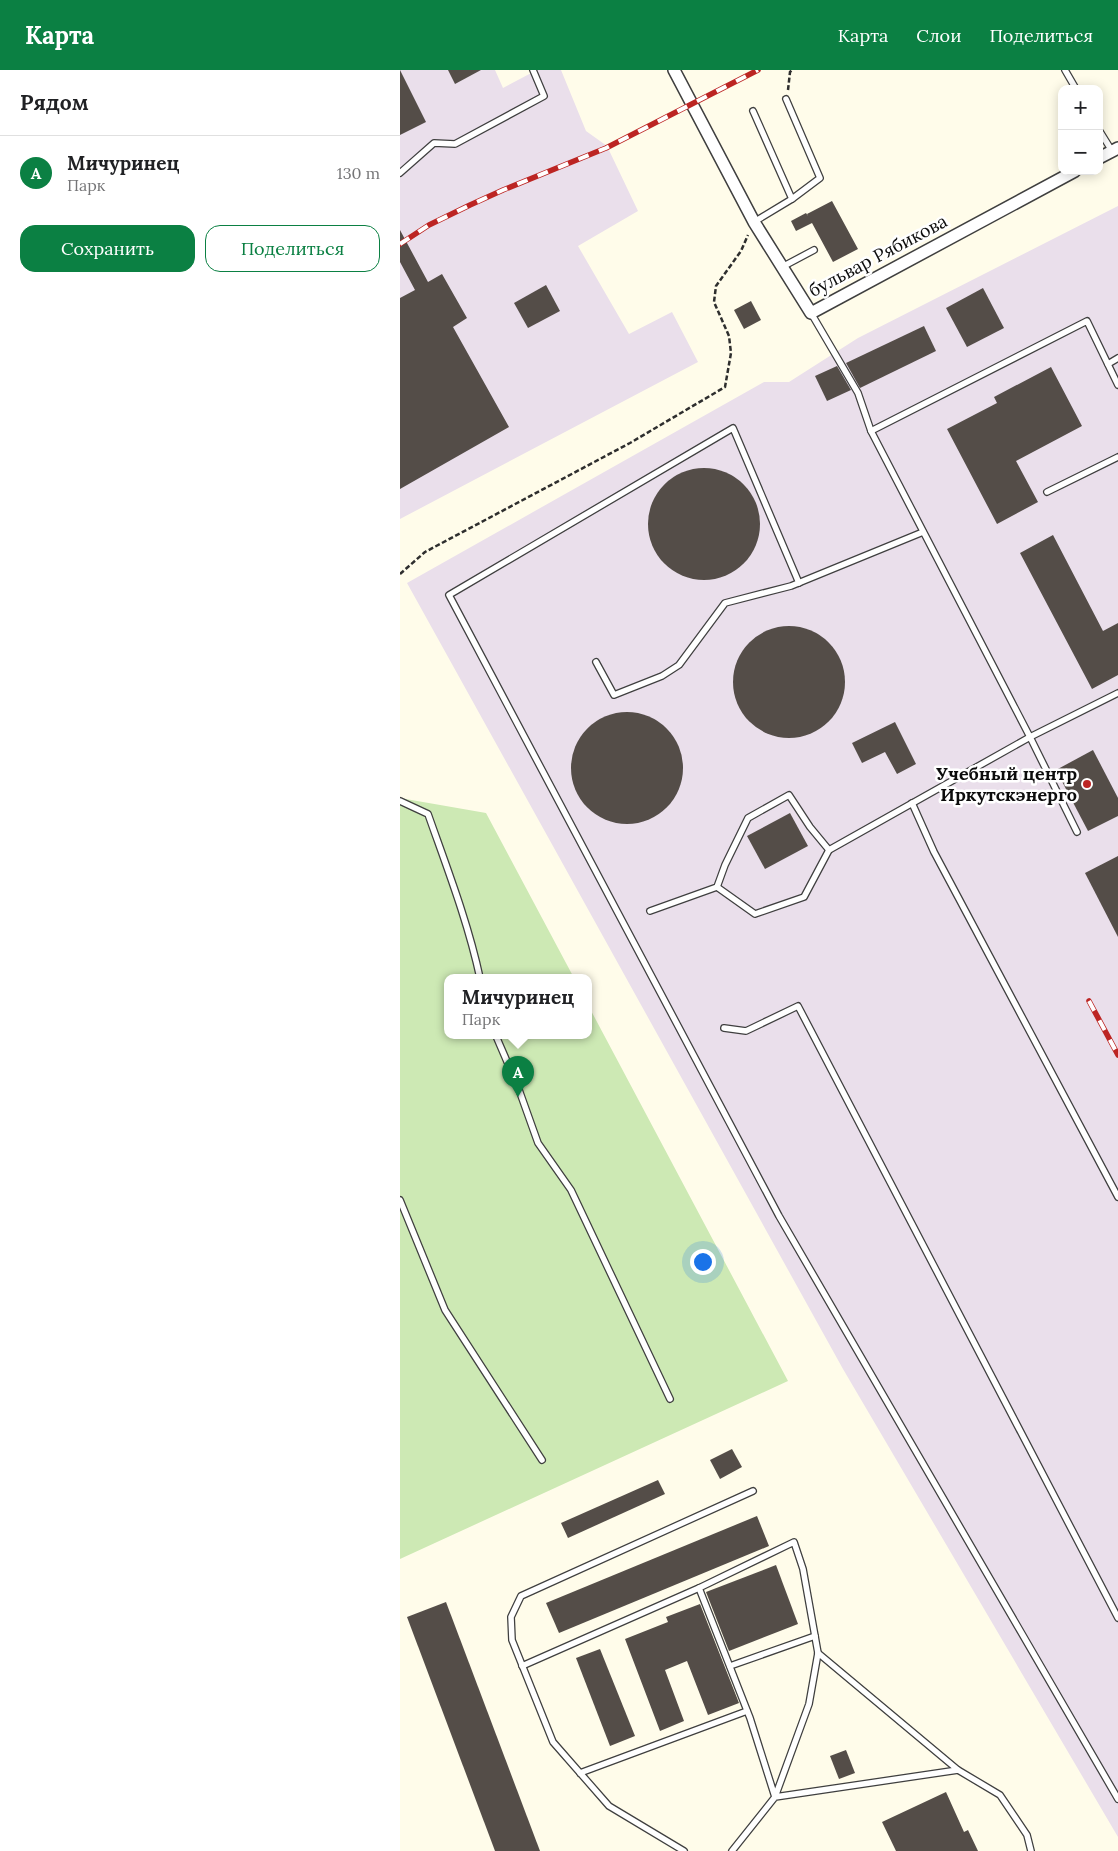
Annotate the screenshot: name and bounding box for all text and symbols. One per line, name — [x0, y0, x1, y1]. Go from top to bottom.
text: Карта — [25, 20, 94, 51]
text: Карта — [838, 24, 888, 47]
text: Слои — [916, 24, 961, 47]
text: Поделиться — [989, 24, 1093, 47]
map controls — [1058, 85, 1103, 175]
button: + — [1058, 85, 1103, 130]
text: Рядом — [20, 89, 89, 116]
button: − — [1058, 130, 1103, 175]
text: Мичуринец — [67, 151, 179, 175]
text: A — [31, 163, 41, 183]
text: 130 m — [337, 163, 380, 183]
text: Парк — [67, 175, 105, 195]
street label: бульвар Рябикова — [805, 209, 951, 302]
button: Сохранить — [20, 225, 195, 272]
button: Поделиться — [205, 225, 380, 272]
place label: Учебный центр Иркутскэнерго — [936, 762, 1077, 806]
marker: Учебный центр Иркутскэнерго — [1081, 778, 1093, 790]
popup — [444, 974, 592, 1039]
text: Мичуринец — [462, 985, 574, 1009]
text: Парк — [462, 1009, 500, 1029]
pin: A — [502, 1056, 534, 1097]
your location — [690, 1249, 716, 1275]

